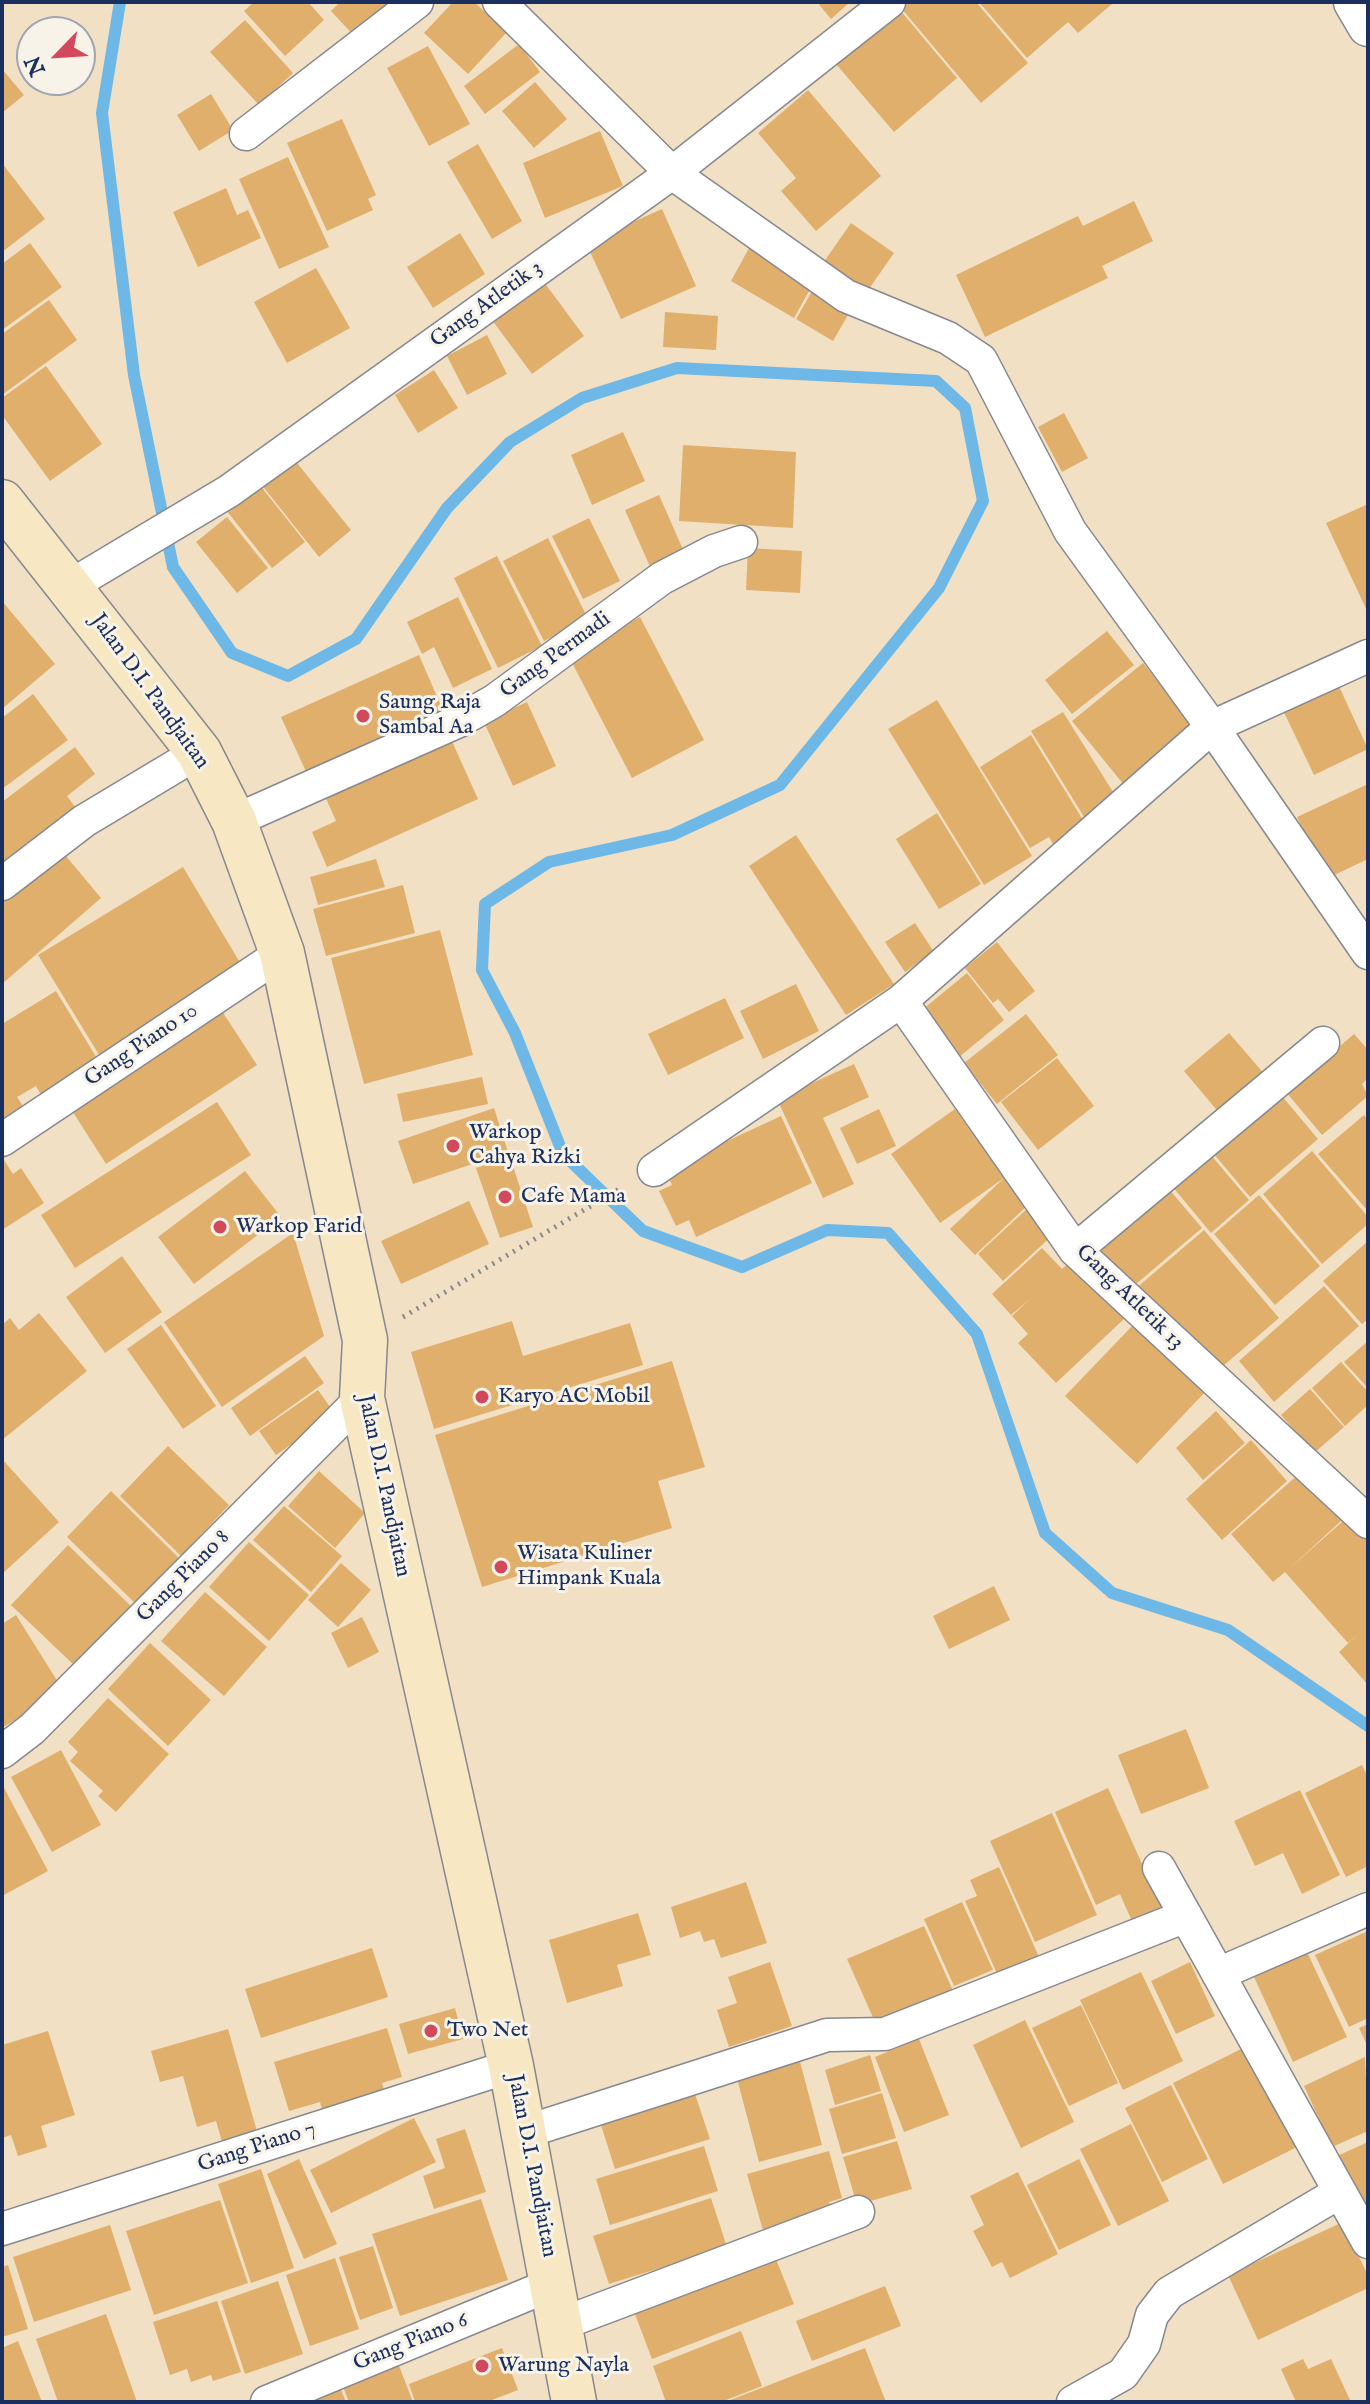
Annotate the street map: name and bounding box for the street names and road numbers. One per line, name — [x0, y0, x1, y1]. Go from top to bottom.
street label: Gang Atletik 3 — [426, 255, 548, 355]
street label: Gang Permadi — [496, 607, 616, 705]
street label: Jalan D.I. Pandjaitan — [84, 609, 214, 775]
street label: Gang Piano 10 — [80, 998, 204, 1094]
street label: Gang Atletik 13 — [1069, 1240, 1189, 1356]
street label: Jalan D.I. Pandjaitan — [351, 1392, 415, 1580]
street label: Gang Piano 8 — [132, 1525, 236, 1629]
street label: Jalan D.I. Pandjaitan — [500, 2072, 562, 2260]
street label: Gang Piano 7 — [195, 2117, 319, 2179]
street label: Gang Piano 6 — [350, 2308, 472, 2378]

